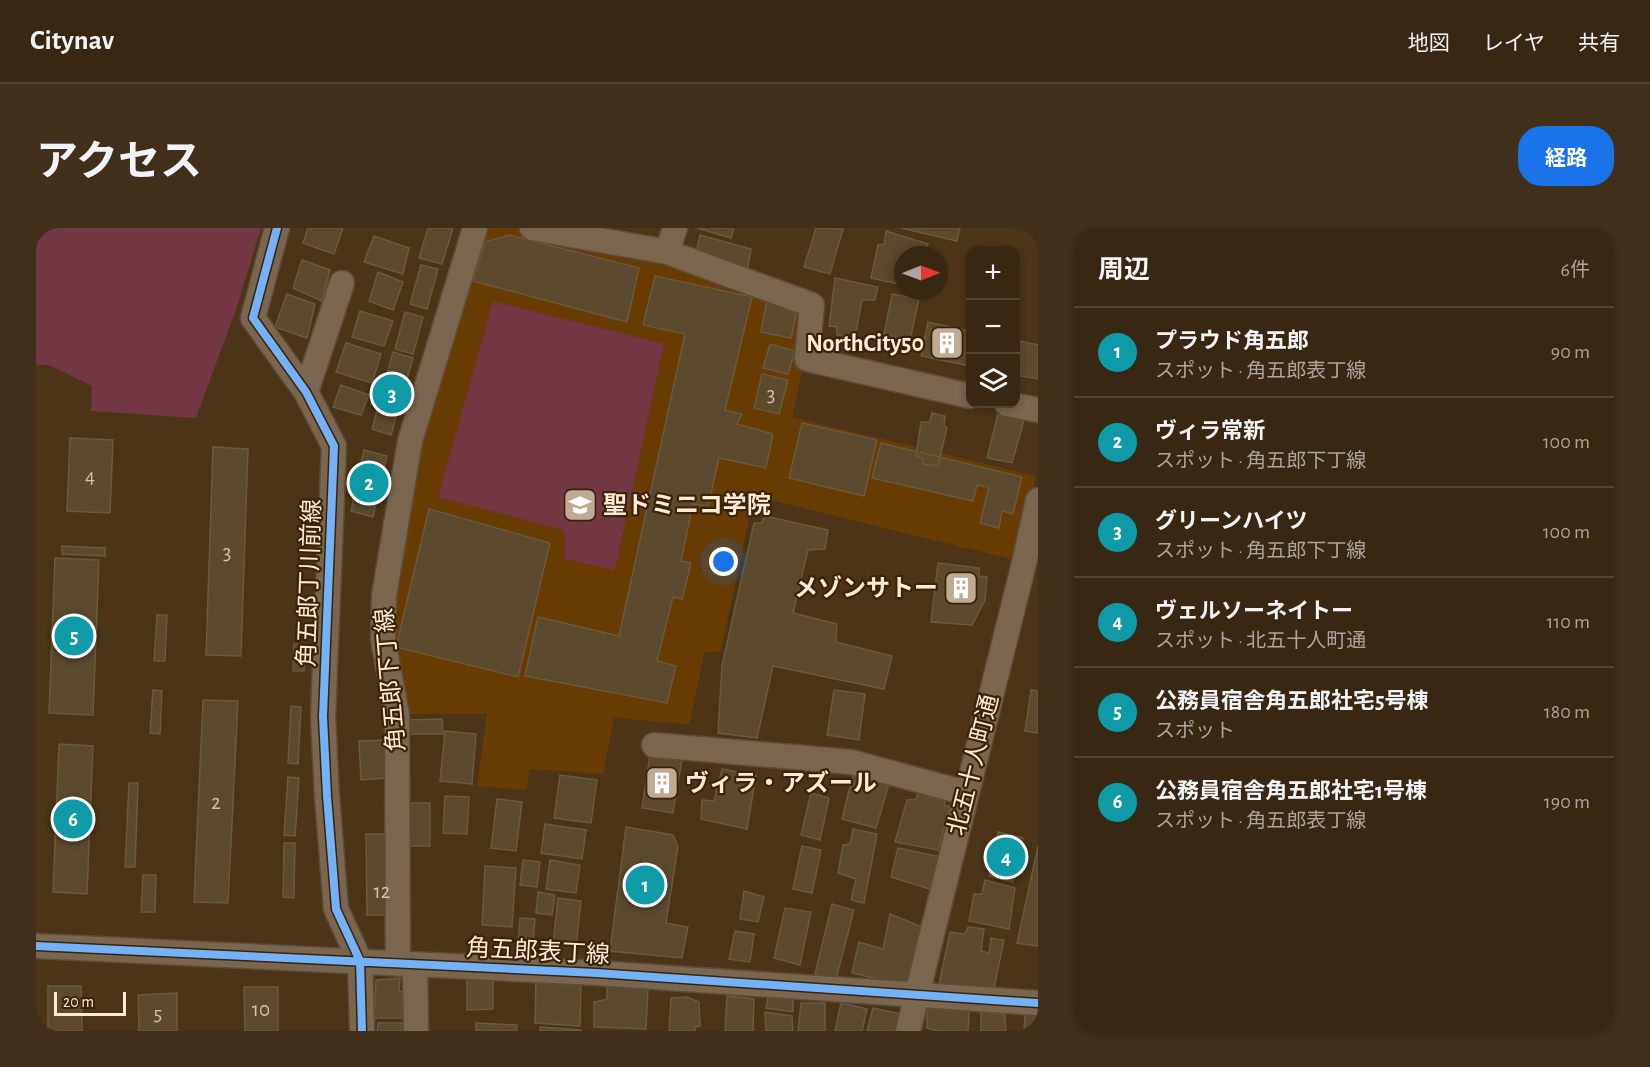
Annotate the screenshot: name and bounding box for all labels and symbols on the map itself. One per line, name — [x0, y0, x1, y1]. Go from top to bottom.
north arrow — [894, 246, 948, 300]
building icon: NorthCity50 — [929, 325, 965, 361]
place label: NorthCity50 — [806, 332, 924, 356]
pin: 3 — [372, 372, 412, 416]
house number: 3 — [767, 384, 775, 405]
pin: 2 — [350, 460, 388, 506]
house number: 4 — [85, 466, 95, 487]
school or university icon: 聖ドミニコ学院 — [562, 487, 598, 523]
place label: 聖ドミニコ学院 — [603, 492, 771, 518]
street label: 角五郎丁川前線 — [293, 499, 325, 667]
house number: 3 — [223, 542, 231, 563]
your location — [709, 547, 738, 576]
building icon: メゾンサトー — [943, 570, 979, 606]
place label: メゾンサトー — [794, 575, 938, 601]
street label: 角五郎下丁線 — [371, 607, 409, 753]
pin: 5 — [54, 614, 93, 658]
street label: 北五十人町通 — [944, 692, 1003, 838]
building icon: ヴィラ・アズール — [644, 765, 680, 801]
place label: ヴィラ・アズール — [685, 770, 877, 796]
house number: 2 — [211, 792, 221, 813]
pin: 6 — [54, 796, 93, 842]
pin: 4 — [986, 834, 1026, 880]
pin: 1 — [626, 862, 664, 908]
house number: 12 — [374, 881, 390, 902]
street label: 角五郎表丁線 — [465, 934, 611, 968]
scale bar — [54, 989, 126, 1016]
house number: 10 — [252, 999, 270, 1020]
house number: 5 — [154, 1003, 162, 1024]

